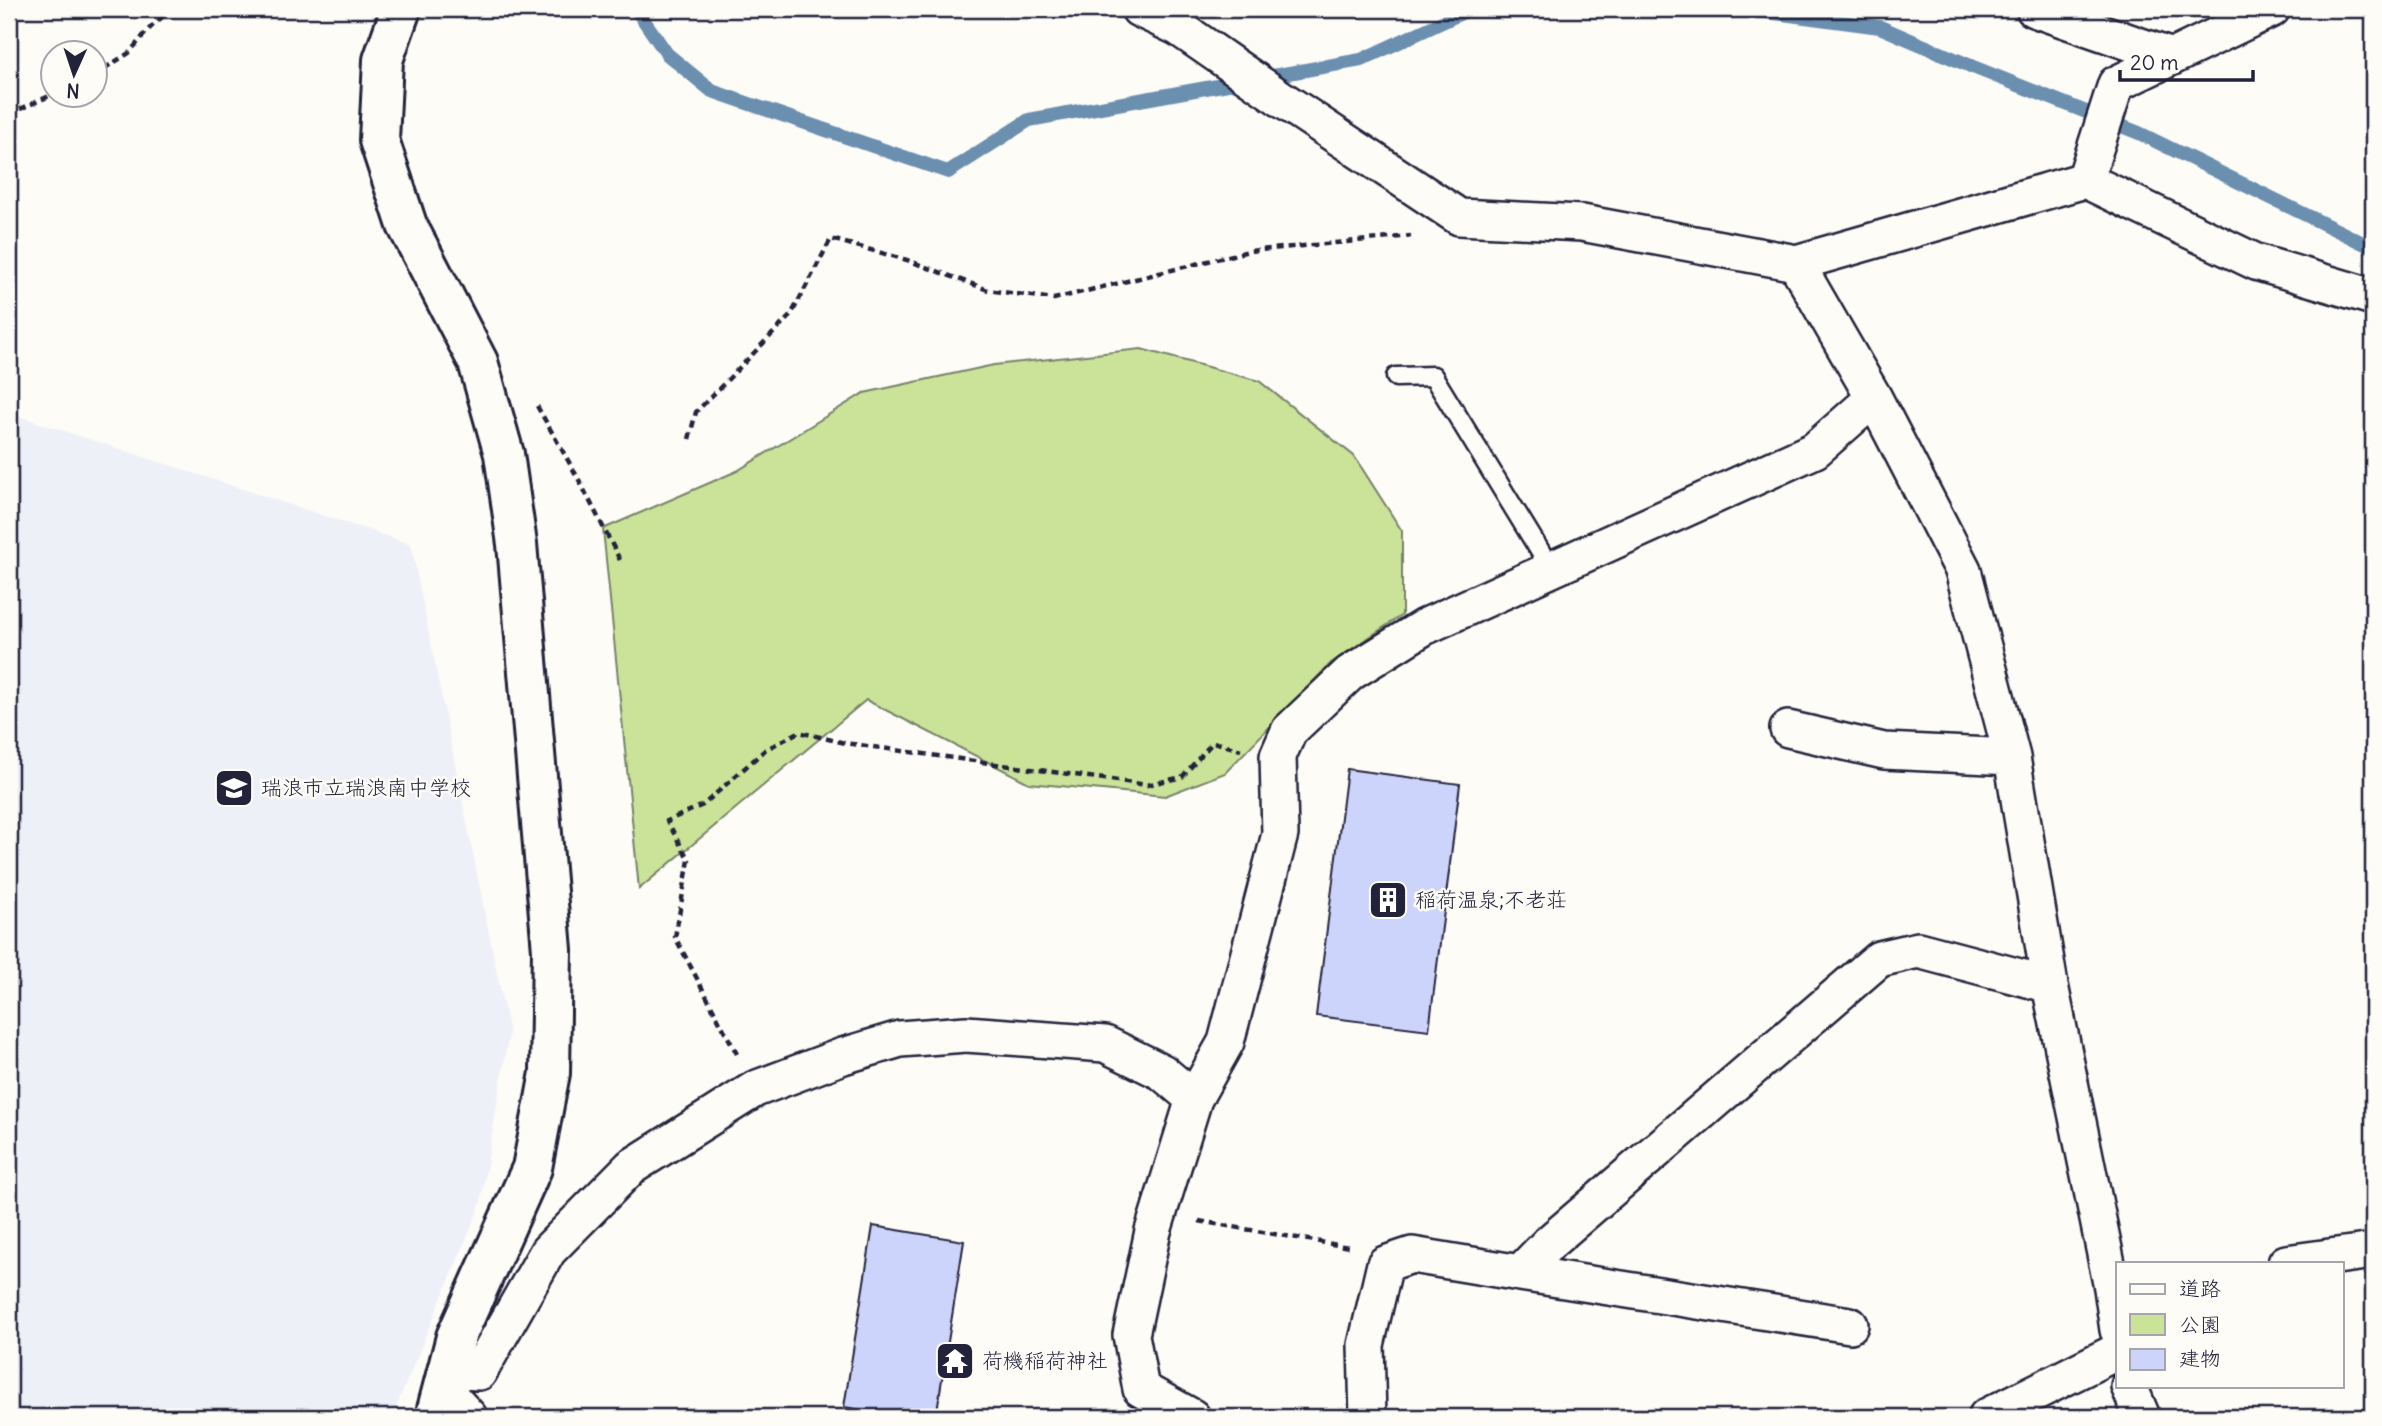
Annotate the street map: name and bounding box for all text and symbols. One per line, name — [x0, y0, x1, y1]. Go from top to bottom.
north arrow — [38, 38, 108, 108]
scale bar — [2120, 38, 2252, 82]
text: 20 m — [2130, 49, 2179, 76]
text: N — [66, 79, 80, 103]
school or university icon: 瑞浪市立瑞浪南中学校 — [213, 767, 255, 809]
place label: 瑞浪市立瑞浪南中学校 — [261, 774, 471, 801]
building icon: 稲荷温泉;不老荘 — [1367, 879, 1409, 921]
place label: 稲荷温泉;不老荘 — [1415, 886, 1567, 913]
legend — [2116, 1262, 2344, 1388]
text: 道路 — [2179, 1275, 2221, 1302]
text: 公園 — [2179, 1311, 2221, 1338]
temple icon: 荷機稲荷神社 — [934, 1340, 976, 1382]
text: 建物 — [2179, 1345, 2221, 1372]
place label: 荷機稲荷神社 — [982, 1347, 1108, 1374]

